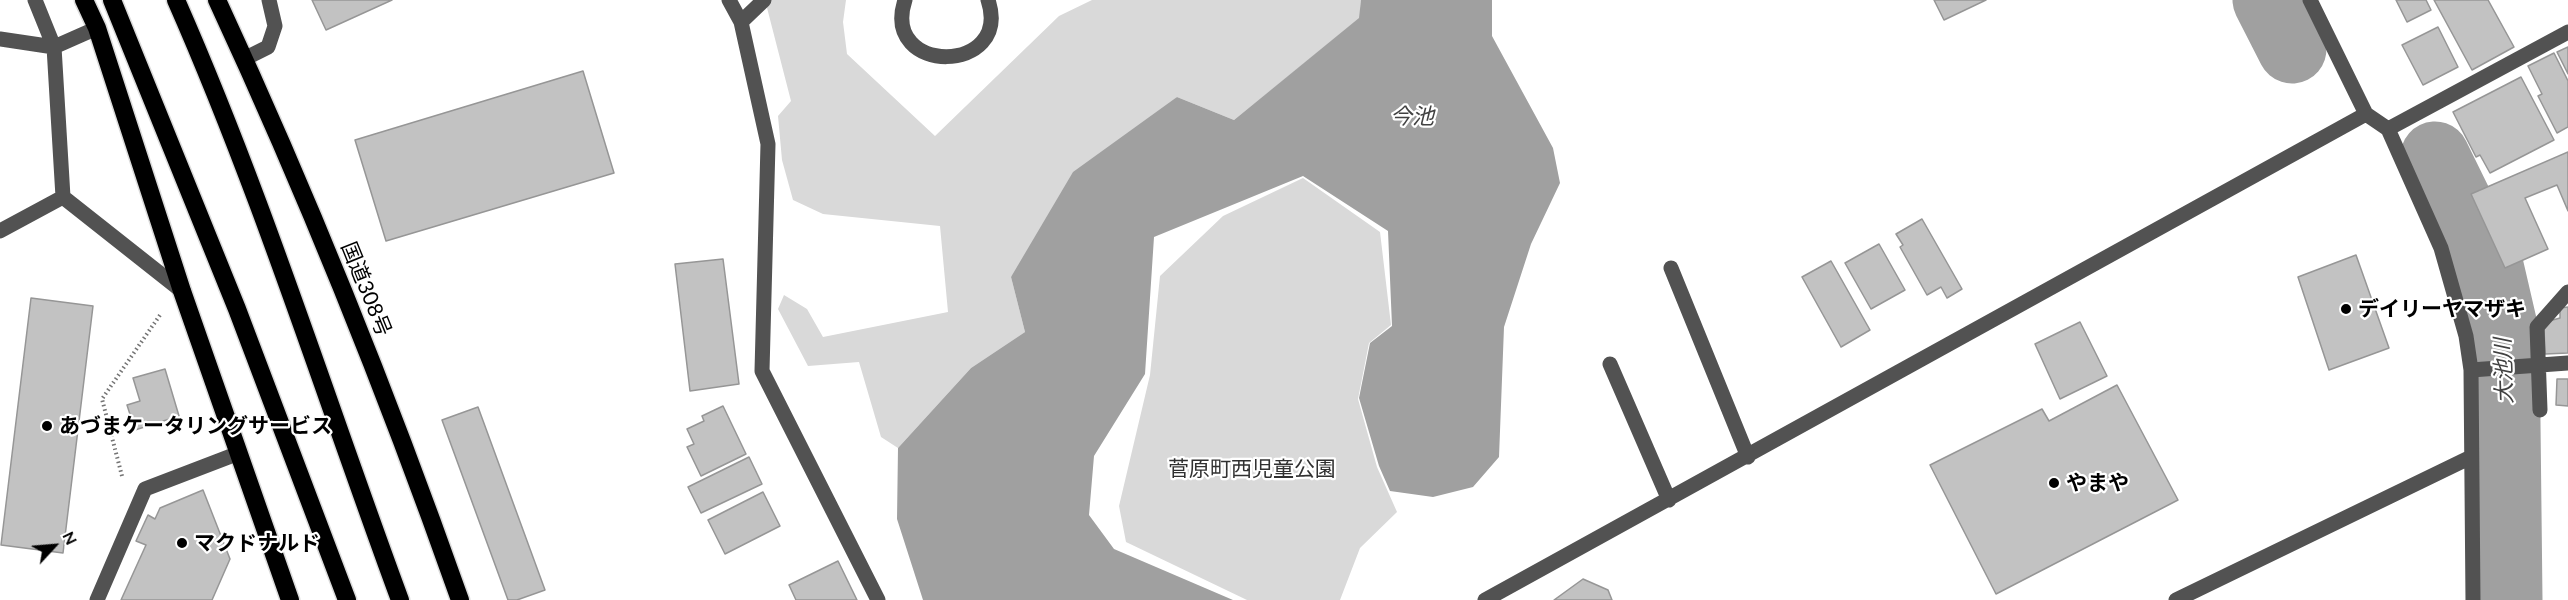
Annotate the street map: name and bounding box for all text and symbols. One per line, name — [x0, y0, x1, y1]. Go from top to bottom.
water label: 今池 — [1390, 104, 1434, 130]
street label: 国道308号 — [336, 238, 396, 340]
place label: デイリーヤマザキ — [2358, 296, 2526, 322]
marker: デイリーヤマザキ — [2339, 302, 2353, 316]
water label: 大池川 — [2490, 338, 2518, 404]
place label: あづまケータリングサービス — [59, 413, 332, 439]
marker: あづまケータリングサービス — [40, 419, 54, 433]
park label: 菅原町西児童公園 — [1168, 456, 1336, 482]
place label: やまや — [2066, 470, 2129, 496]
marker: やまや — [2047, 476, 2061, 490]
north arrow — [24, 516, 84, 576]
text: N — [59, 528, 82, 548]
place label: マクドナルド — [194, 530, 320, 556]
marker: マクドナルド — [175, 536, 189, 550]

